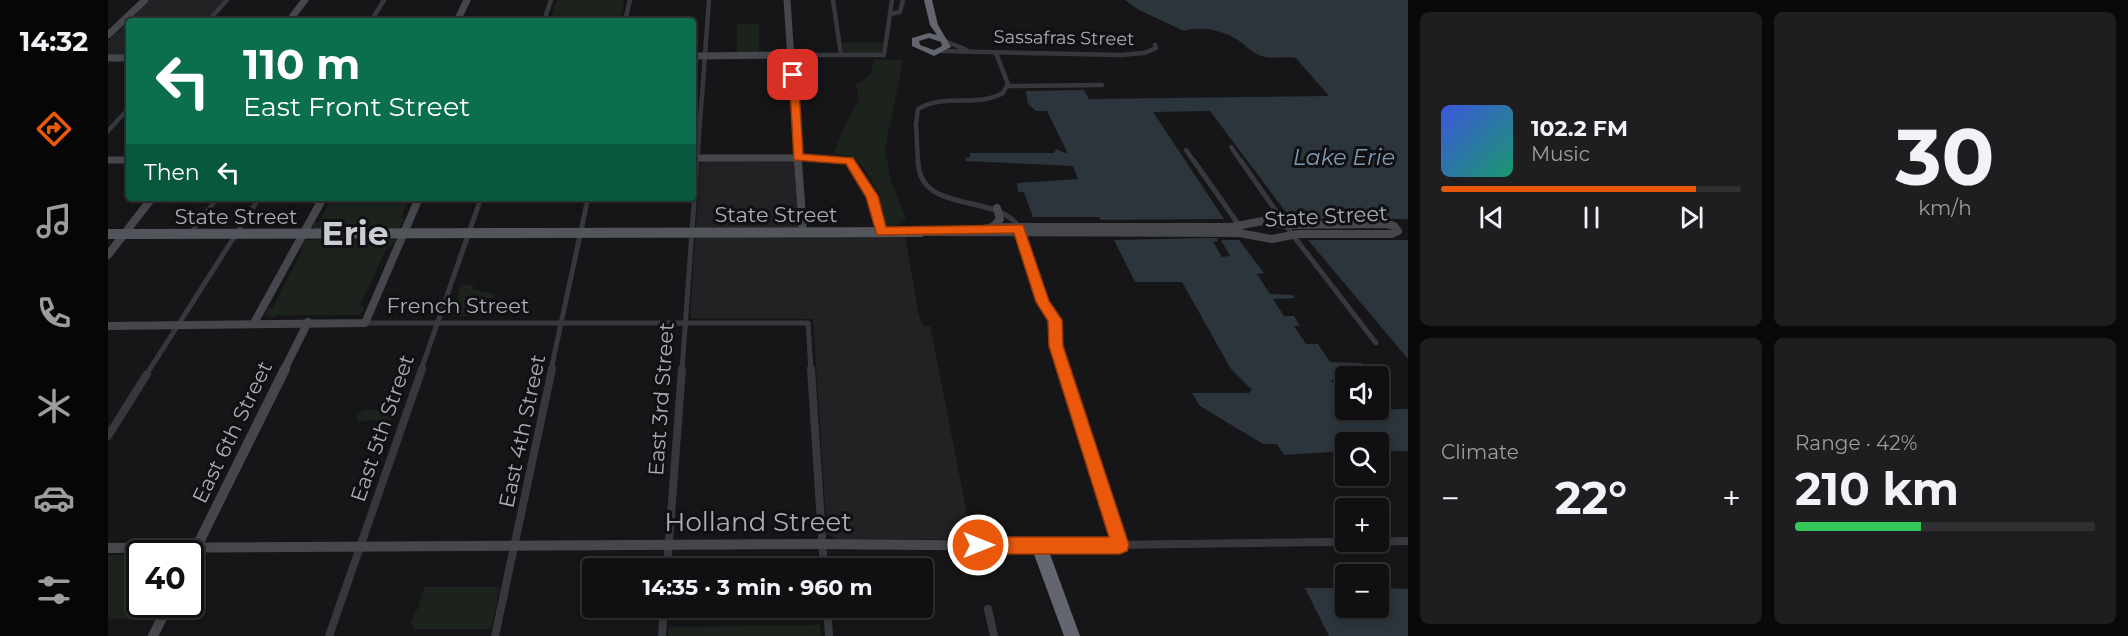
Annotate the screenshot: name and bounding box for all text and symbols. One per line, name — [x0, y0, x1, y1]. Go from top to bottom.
text: 14:32 — [20, 25, 88, 58]
street label: Sassafras Street — [993, 26, 1135, 50]
text: 110 m — [243, 38, 360, 90]
icon: left — [144, 42, 222, 120]
pin — [767, 49, 818, 100]
icon: arrive — [776, 58, 809, 91]
text: East Front Street — [243, 90, 470, 123]
icon: directions — [33, 108, 75, 150]
text: 30 — [1895, 109, 1995, 205]
text: 102.2 FM — [1531, 115, 1628, 142]
text: Music — [1531, 142, 1590, 166]
water label: Lake Erie — [1293, 144, 1395, 171]
icon: left — [212, 156, 245, 189]
text: Then — [144, 159, 200, 186]
text: km/h — [1918, 196, 1972, 220]
icon: music — [33, 200, 75, 242]
street label: State Street — [1264, 200, 1388, 232]
icon: previous — [1475, 201, 1508, 234]
icon: pause — [1575, 201, 1608, 234]
icon: next — [1675, 201, 1708, 234]
street label: State Street — [714, 202, 838, 227]
street label: State Street — [174, 204, 298, 229]
district label: Erie — [321, 213, 389, 253]
icon: phone — [33, 292, 75, 334]
street label: French Street — [387, 293, 529, 318]
street label: East 3rd Street — [643, 321, 679, 477]
street label: East 5th Street — [345, 351, 419, 505]
street label: East 4th Street — [494, 352, 550, 510]
street label: East 6th Street — [187, 357, 277, 507]
map controls — [1335, 366, 1389, 618]
button: sound — [1335, 366, 1389, 420]
icon: climate — [33, 385, 75, 427]
text: Range · 42% — [1795, 431, 1917, 455]
button: search — [1335, 432, 1389, 486]
text: Climate — [1441, 440, 1519, 464]
text: 210 km — [1795, 461, 1959, 516]
text: 22° — [1555, 470, 1627, 525]
icon: car — [33, 477, 75, 519]
text: − — [1441, 478, 1460, 518]
text: + — [1722, 478, 1741, 518]
button: + — [1335, 498, 1389, 552]
street label: Holland Street — [664, 506, 852, 538]
position arrow — [946, 513, 1010, 577]
speed limit sign: 40 — [126, 540, 204, 618]
button: − — [1335, 564, 1389, 618]
icon: filters — [33, 569, 75, 611]
text: 14:35 · 3 min · 960 m — [642, 574, 873, 601]

